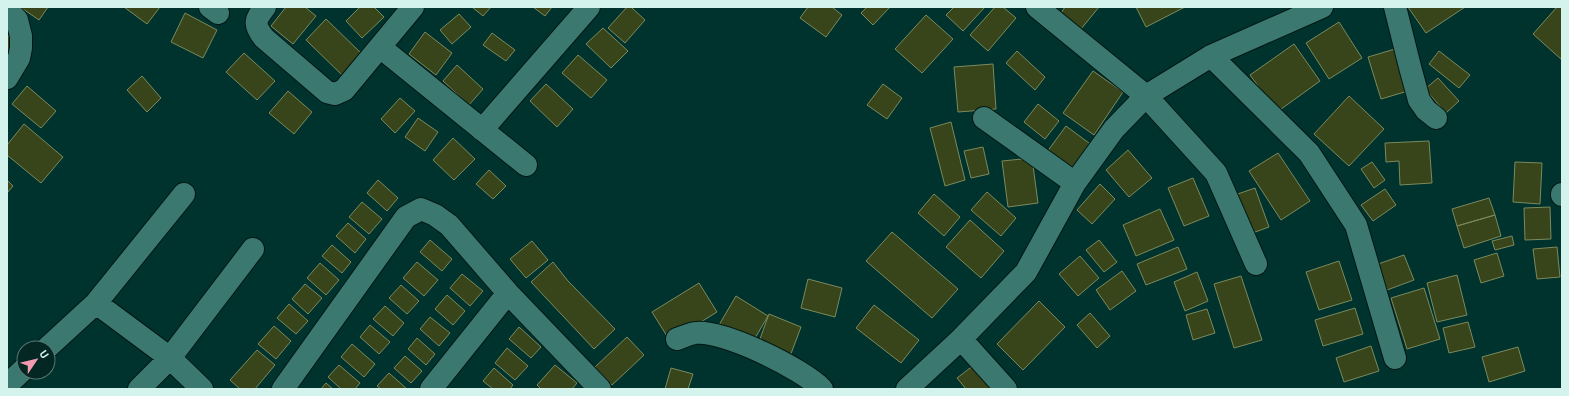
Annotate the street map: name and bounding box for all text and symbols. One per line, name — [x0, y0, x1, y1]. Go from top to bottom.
north arrow — [16, 340, 56, 380]
text: U — [36, 347, 52, 361]

